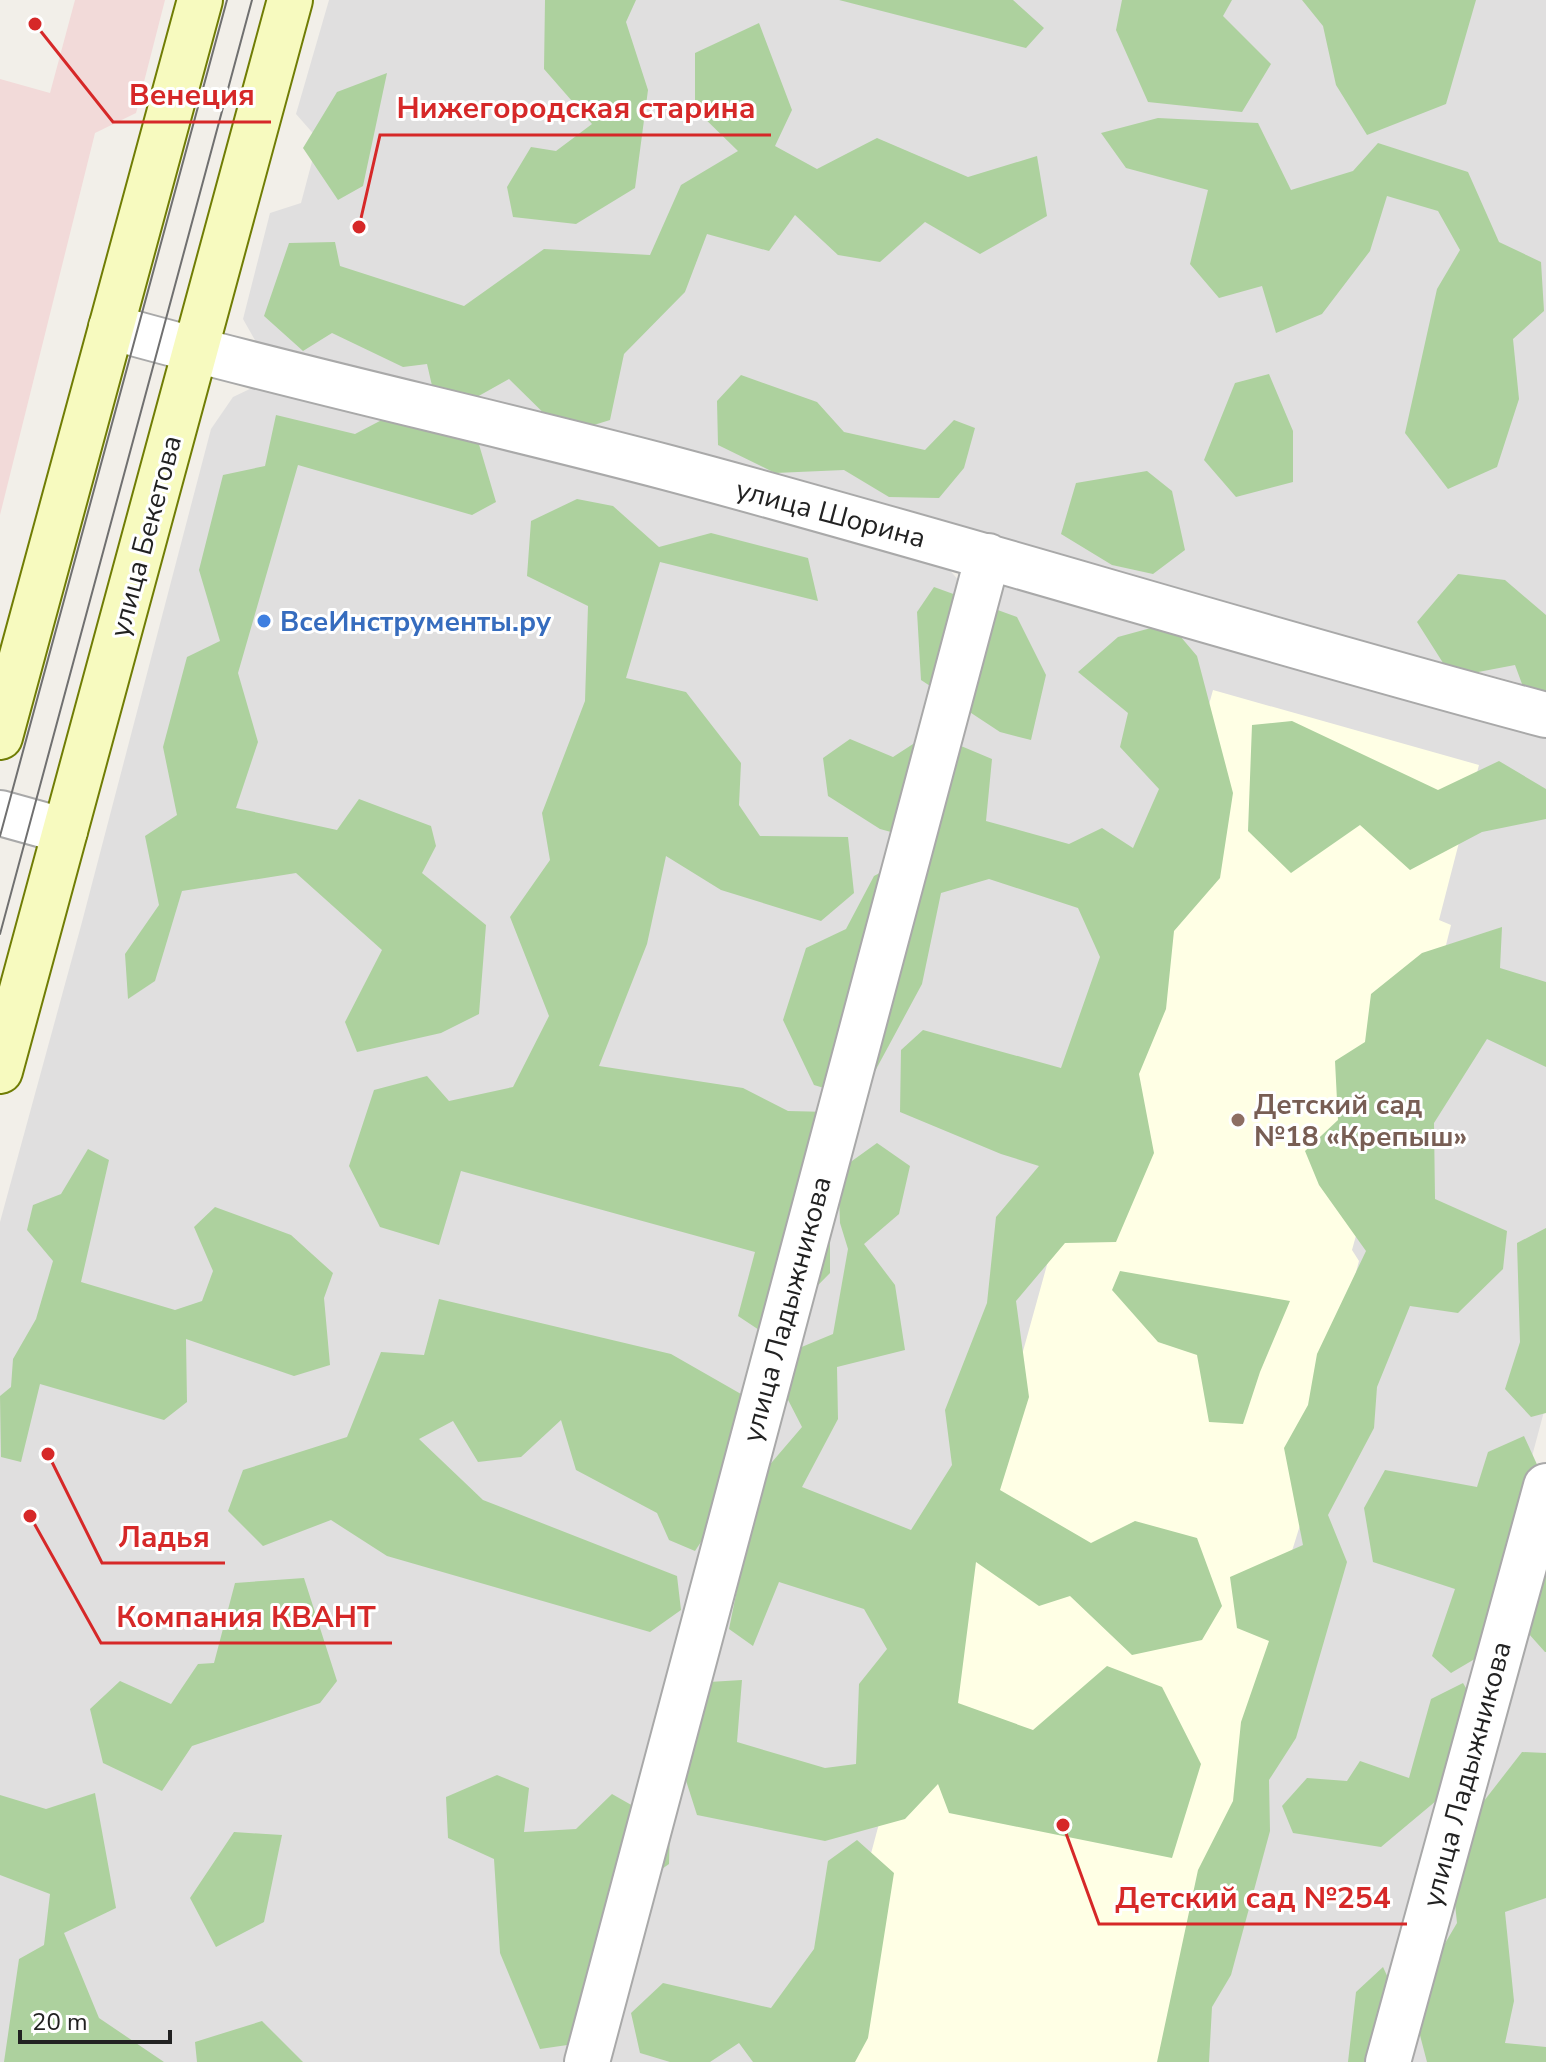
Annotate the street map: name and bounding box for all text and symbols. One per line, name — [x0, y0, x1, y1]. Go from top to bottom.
callout: Венеция — [113, 68, 271, 122]
text: Венеция — [129, 75, 255, 116]
callout: Нижегородская старина — [380, 81, 771, 135]
text: Нижегородская старина — [396, 88, 756, 129]
street label: улица Бекетова — [101, 431, 191, 641]
street label: улица Шорина — [732, 470, 930, 558]
place label: ВсеИнструменты.ру — [280, 603, 552, 641]
marker: ВсеИнструменты.ру — [255, 612, 273, 630]
place label: Детский сад №18 «Крепыш» — [1254, 1086, 1467, 1156]
marker: Детский сад №18 «Крепыш» — [1229, 1111, 1247, 1129]
street label: улица Ладыжникова — [733, 1172, 841, 1446]
callout: Ладья — [102, 1509, 225, 1563]
text: Ладья — [118, 1517, 210, 1558]
callout: Компания КВАНТ — [101, 1589, 392, 1643]
text: Компания КВАНТ — [116, 1597, 376, 1638]
street label: улица Ладыжникова — [1413, 1637, 1521, 1911]
callout: Детский сад №254 — [1099, 1870, 1407, 1924]
text: Детский сад №254 — [1115, 1878, 1391, 1919]
scale bar — [20, 1994, 170, 2044]
text: 20 m — [32, 2006, 88, 2038]

